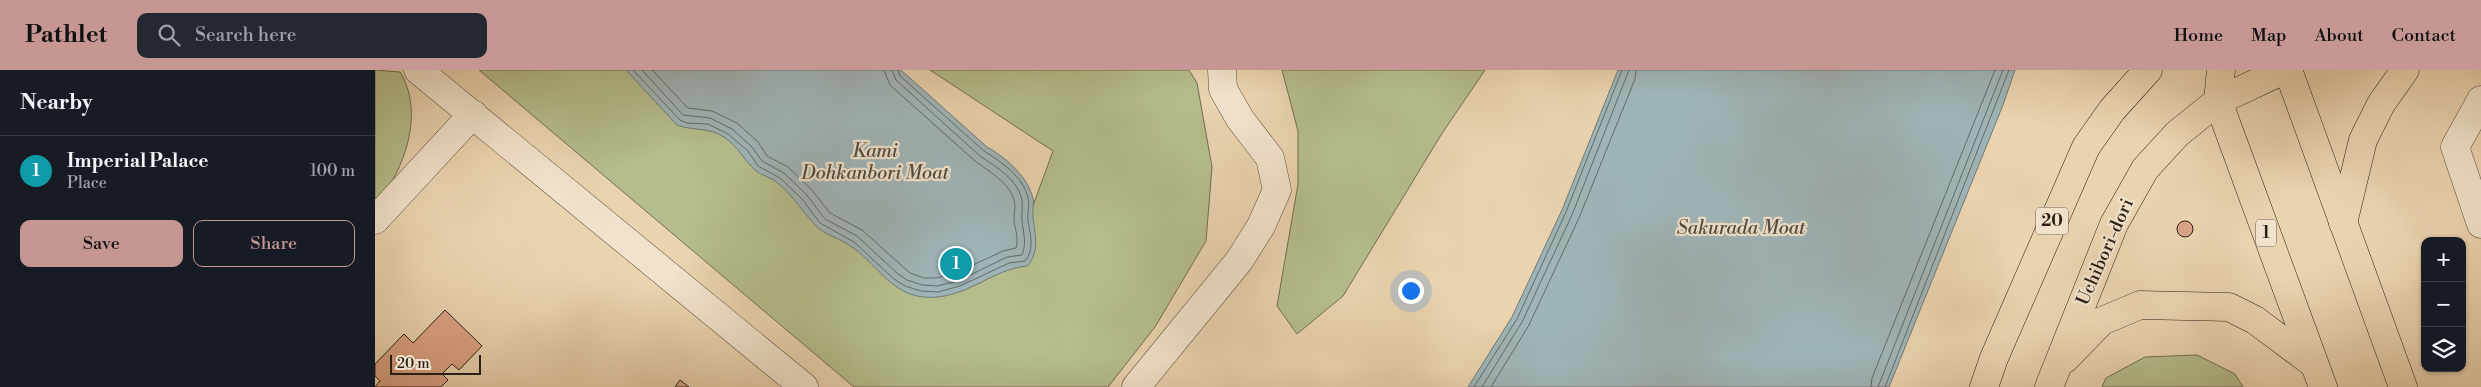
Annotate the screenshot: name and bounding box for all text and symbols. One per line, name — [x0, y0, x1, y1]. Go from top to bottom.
search box — [137, 13, 487, 58]
text: Pathlet — [25, 20, 107, 50]
icon: search — [155, 21, 183, 49]
text: Search here — [195, 23, 296, 47]
text: Home — [2174, 24, 2223, 47]
text: Map — [2251, 24, 2287, 47]
text: About — [2315, 24, 2364, 47]
text: Contact — [2392, 24, 2456, 47]
text: Nearby — [20, 90, 93, 116]
water label: Kami Dohkanbori Moat — [800, 139, 949, 185]
text: Imperial Palace — [67, 149, 209, 173]
text: 1 — [32, 161, 40, 181]
text: 100 m — [310, 161, 355, 181]
text: Place — [67, 173, 107, 193]
street label: Uchibori-dori — [2071, 195, 2139, 309]
road number: 20 — [2036, 208, 2068, 234]
water label: Sakurada Moat — [1677, 216, 1806, 240]
button: Save — [20, 220, 183, 267]
button: Share — [193, 220, 355, 267]
road number: 1 — [2256, 220, 2276, 247]
map controls — [2421, 237, 2466, 372]
button: + — [2421, 237, 2466, 282]
pin: 1 — [940, 245, 972, 283]
your location — [1398, 278, 1424, 304]
button: − — [2421, 282, 2466, 327]
button: layers — [2421, 327, 2466, 372]
scale bar — [390, 352, 481, 375]
text: 20 m — [397, 355, 429, 373]

